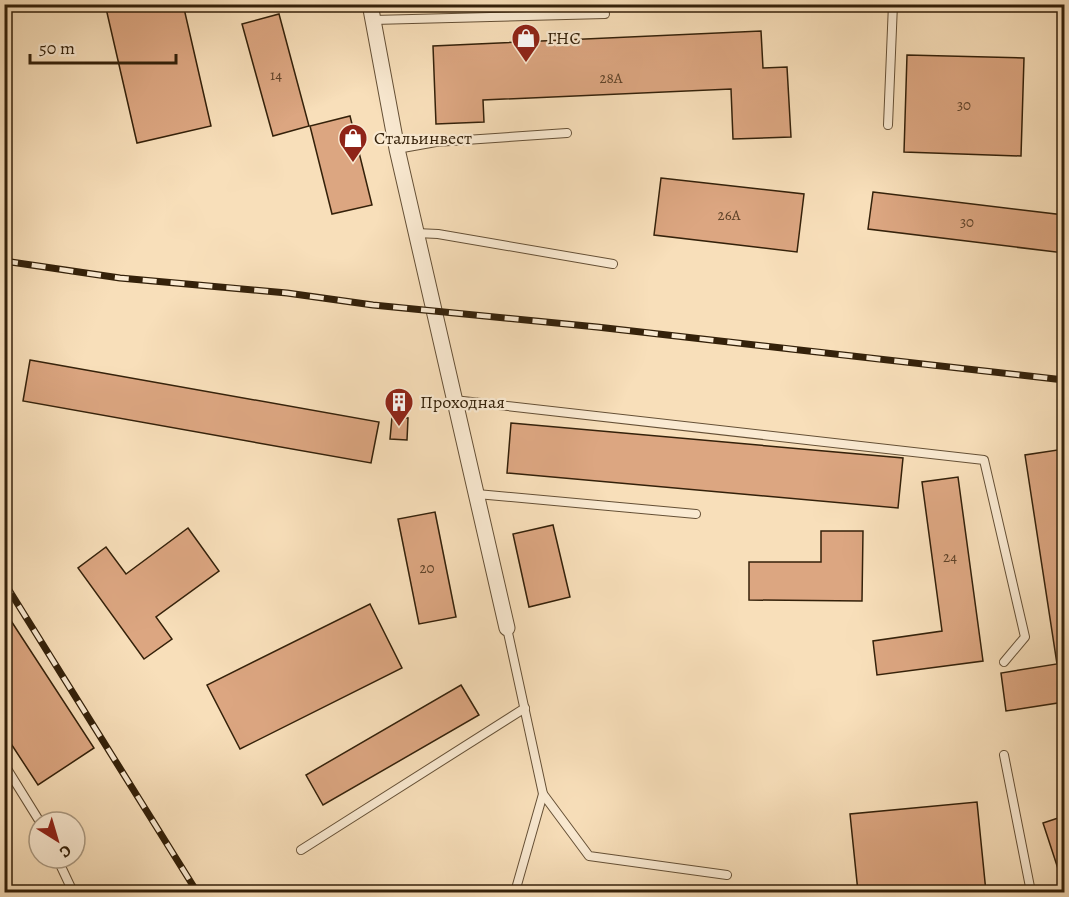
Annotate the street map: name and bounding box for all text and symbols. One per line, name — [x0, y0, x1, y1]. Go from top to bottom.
shop icon: ГНС — [510, 22, 542, 64]
place label: ГНС — [547, 26, 581, 50]
scale bar — [30, 27, 176, 65]
text: 50 m — [39, 36, 75, 60]
house number: 14 — [270, 65, 282, 85]
house number: 28А — [599, 68, 623, 88]
house number: 30 — [957, 95, 971, 115]
shop icon: Стальинвест — [337, 122, 369, 164]
place label: Стальинвест — [374, 126, 472, 150]
house number: 26А — [718, 205, 741, 225]
house number: 30 — [960, 212, 974, 232]
building icon: Проходная — [383, 386, 415, 428]
place label: Проходная — [420, 390, 505, 414]
house number: 24 — [943, 547, 957, 567]
house number: 20 — [419, 558, 435, 578]
north arrow — [27, 810, 87, 870]
text: С — [55, 839, 76, 863]

